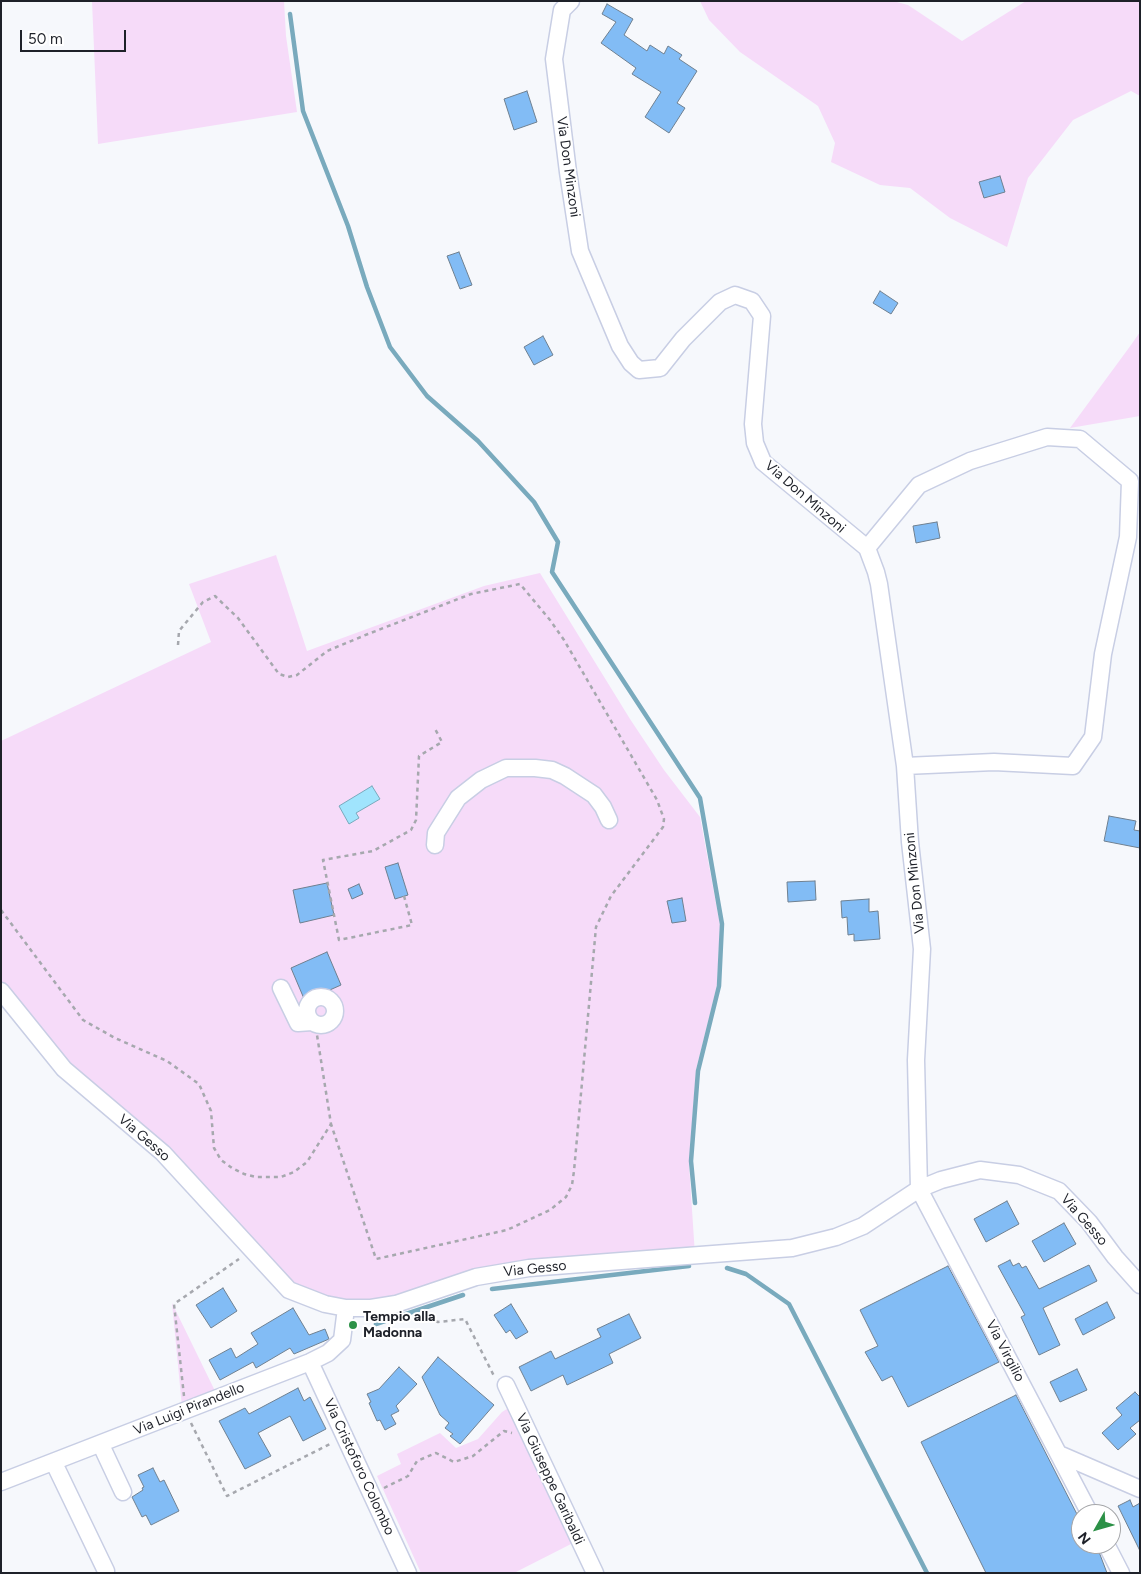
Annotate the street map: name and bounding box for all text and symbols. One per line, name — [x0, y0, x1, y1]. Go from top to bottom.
scale bar — [22, 20, 129, 52]
text: 50 m — [28, 30, 63, 48]
street label: Via Don Minzoni — [553, 116, 583, 218]
street label: Via Don Minzoni — [761, 457, 849, 537]
street label: Via Don Minzoni — [901, 832, 929, 934]
street label: Via Gesso — [115, 1111, 173, 1165]
street label: Via Gesso — [1057, 1191, 1111, 1249]
street label: Via Gesso — [503, 1257, 567, 1281]
place label: Tempio alla Madonna — [363, 1309, 436, 1341]
street label: Via Virgilio — [982, 1317, 1028, 1385]
marker: Tempio alla Madonna — [347, 1319, 359, 1331]
street label: Via Luigi Pirandello — [131, 1379, 247, 1439]
street label: Via Cristoforo Colombo — [320, 1396, 398, 1538]
street label: Via Giuseppe Garibaldi — [512, 1411, 588, 1547]
north arrow — [1071, 1504, 1121, 1554]
text: N — [1075, 1528, 1095, 1547]

